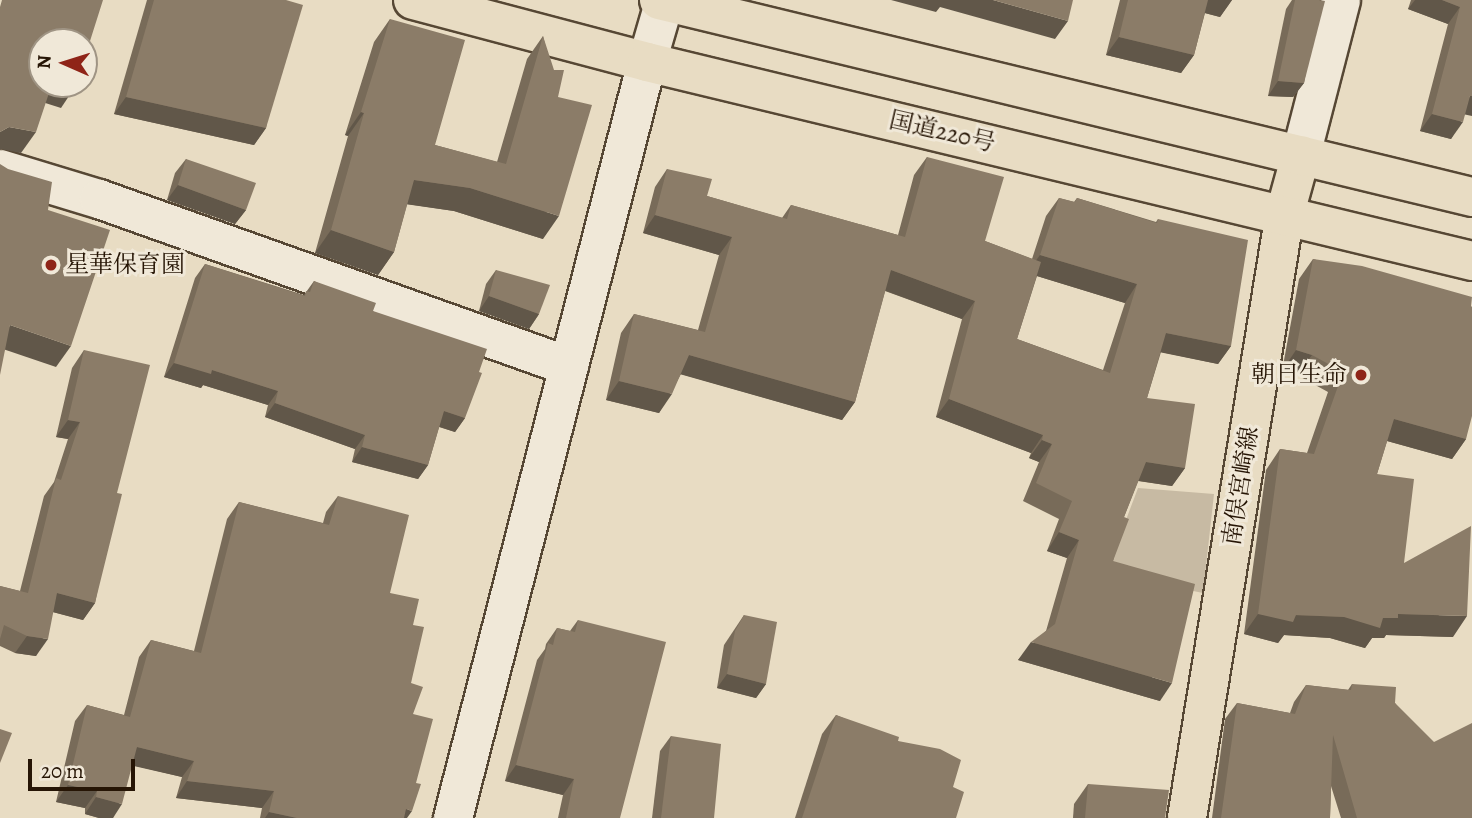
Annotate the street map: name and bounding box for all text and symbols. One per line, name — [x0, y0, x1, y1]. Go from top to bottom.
north arrow — [28, 28, 98, 98]
text: N — [31, 54, 57, 70]
street label: 国道220号 — [886, 106, 998, 158]
place label: 星華保育園 — [65, 251, 185, 279]
marker: 星華保育園 — [43, 257, 59, 273]
place label: 朝日生命 — [1251, 361, 1347, 389]
marker: 朝日生命 — [1353, 367, 1369, 383]
street label: 南俣宮崎線 — [1217, 424, 1265, 548]
scale bar — [32, 744, 138, 788]
text: 20 m — [41, 757, 84, 785]

